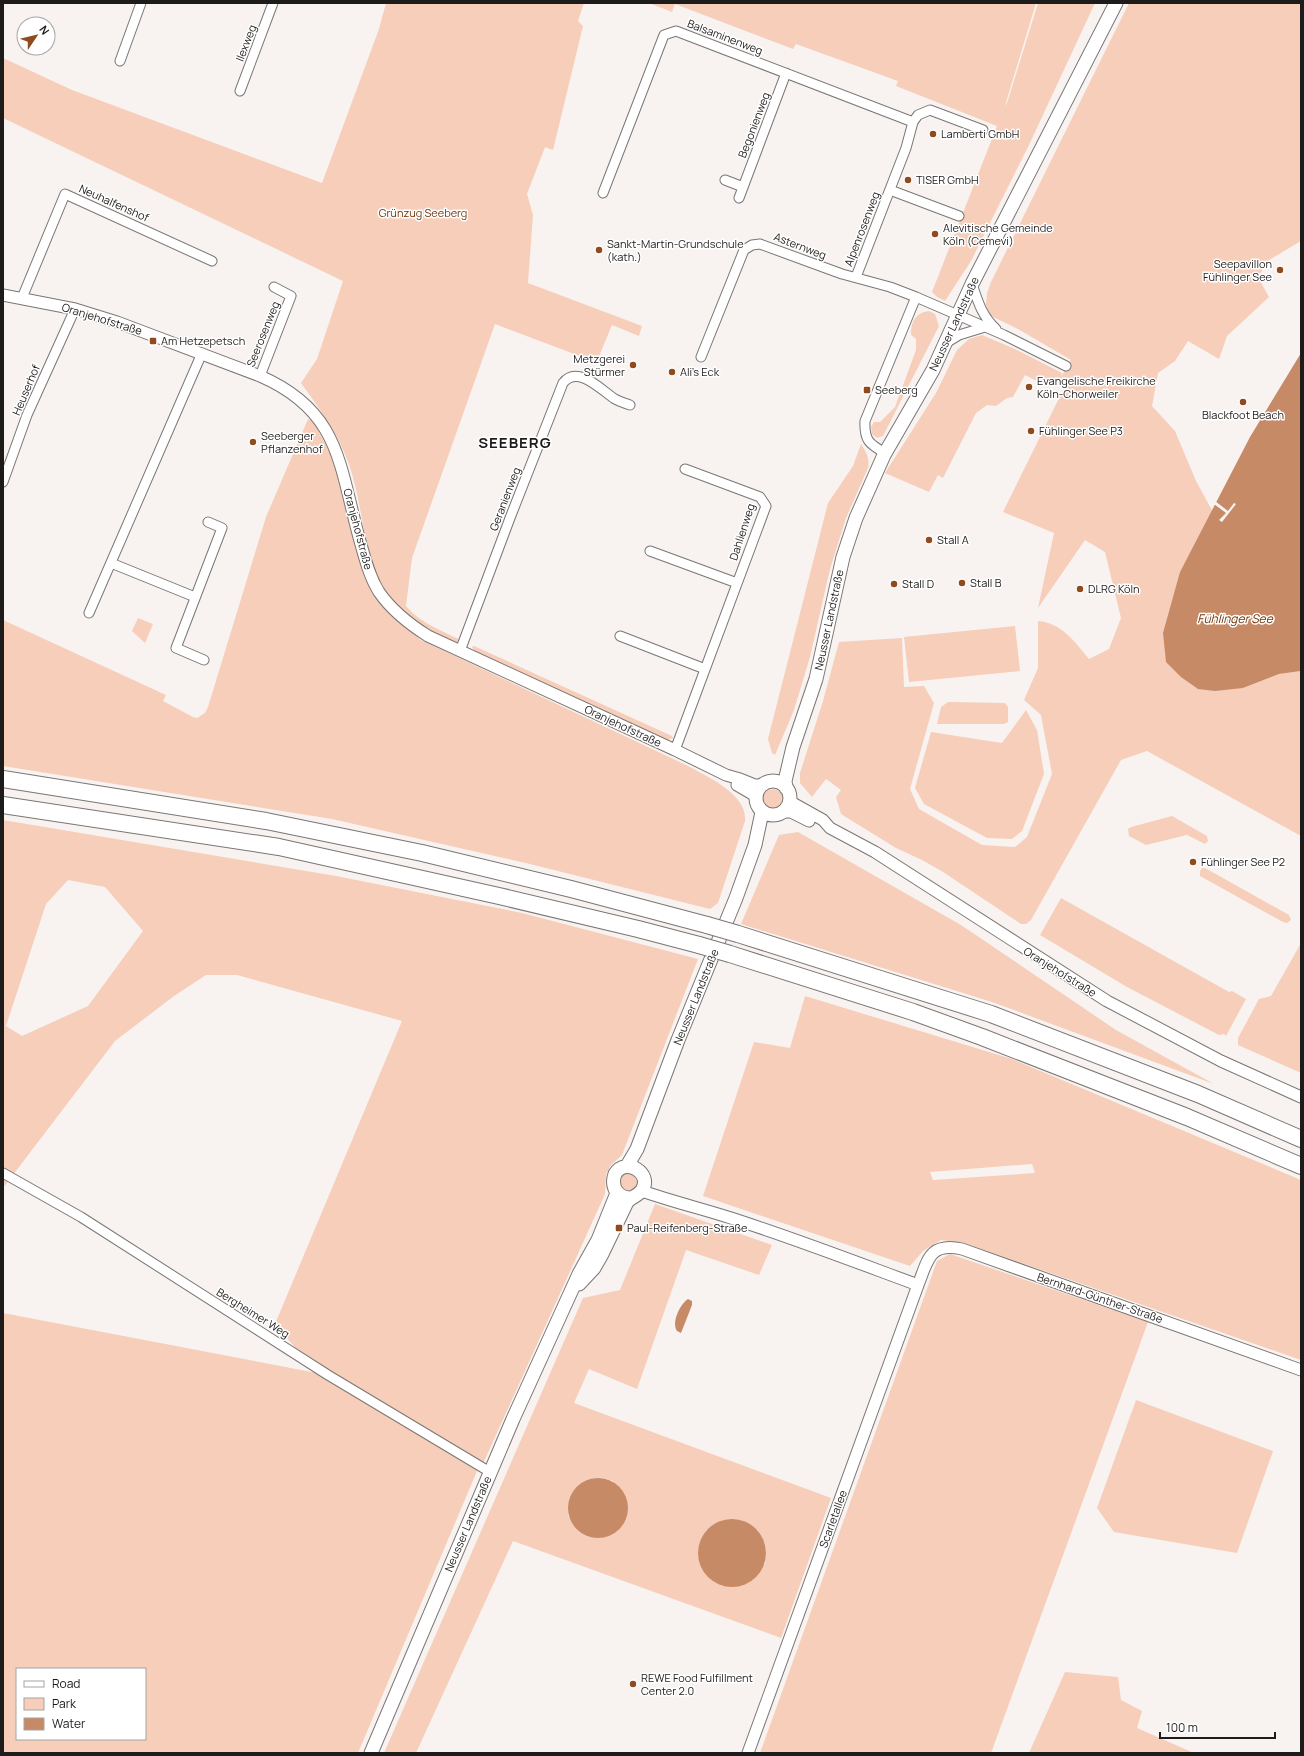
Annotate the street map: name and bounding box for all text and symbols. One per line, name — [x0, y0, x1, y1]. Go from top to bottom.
street label: Balsaminenweg — [685, 15, 765, 58]
north arrow — [16, 16, 56, 56]
text: N — [36, 22, 53, 38]
street label: Ilexweg — [232, 22, 259, 63]
street label: Begonienweg — [734, 90, 773, 160]
place label: Lamberti GmbH — [941, 126, 1019, 141]
marker: Lamberti GmbH — [928, 129, 938, 139]
place label: TISER GmbH — [916, 172, 978, 187]
marker: TISER GmbH — [903, 175, 913, 185]
street label: Neuhalfenshof — [77, 180, 152, 225]
street label: Alpenrosenweg — [840, 189, 883, 268]
park label: Grünzug Seeberg — [379, 205, 467, 220]
place label: Alevitische Gemeinde Köln (Cemevi) — [943, 220, 1053, 248]
street label: Asternweg — [772, 229, 829, 262]
marker: Alevitische Gemeinde Köln (Cemevi) — [930, 229, 940, 239]
place label: Sankt-Martin-Grundschule (kath.) — [607, 236, 744, 264]
marker: Sankt-Martin-Grundschule (kath.) — [594, 245, 604, 255]
place label: Seepavillon Fühlinger See — [1203, 256, 1273, 284]
marker: Seepavillon Fühlinger See — [1275, 265, 1285, 275]
street label: Neusser Landstraße — [925, 274, 982, 373]
street label: Oranjehofstraße — [60, 299, 145, 338]
street label: Seerosenweg — [243, 299, 283, 369]
place label: Am Hetzepetsch — [161, 333, 245, 348]
marker: Am Hetzepetsch — [148, 336, 158, 346]
place label: Metzgerei Stürmer — [573, 351, 625, 379]
marker: Metzgerei Stürmer — [628, 360, 638, 370]
street label: Heuserhof — [8, 362, 43, 417]
place label: Ali's Eck — [680, 364, 720, 379]
marker: Ali's Eck — [667, 367, 677, 377]
place label: Evangelische Freikirche Köln-Chorweiler — [1037, 373, 1156, 401]
place label: Seeberg — [875, 382, 918, 397]
marker: Evangelische Freikirche Köln-Chorweiler — [1024, 382, 1034, 392]
marker: Seeberg — [862, 385, 872, 395]
marker: Blackfoot Beach — [1238, 397, 1248, 407]
place label: Blackfoot Beach — [1202, 407, 1284, 422]
place label: Fühlinger See P3 — [1039, 423, 1123, 438]
marker: Fühlinger See P3 — [1026, 426, 1036, 436]
place label: Seeberger Pflanzenhof — [261, 428, 323, 456]
district label: SEEBERG — [478, 432, 552, 453]
marker: Seeberger Pflanzenhof — [248, 437, 258, 447]
street label: Geranienweg — [486, 465, 524, 533]
street label: Oranjehofstraße — [340, 487, 377, 572]
street label: Dahlienweg — [725, 501, 758, 562]
place label: Stall A — [937, 532, 969, 547]
marker: Stall A — [924, 535, 934, 545]
street label: Neusser Landstraße — [811, 568, 847, 672]
place label: Stall B — [970, 575, 1002, 590]
place label: Stall D — [902, 576, 934, 591]
marker: Stall B — [957, 578, 967, 588]
marker: Stall D — [889, 579, 899, 589]
place label: DLRG Köln — [1088, 581, 1140, 596]
marker: DLRG Köln — [1075, 584, 1085, 594]
water label: Fühlinger See — [1197, 610, 1274, 627]
street label: Oranjehofstraße — [582, 701, 665, 750]
place label: Fühlinger See P2 — [1201, 854, 1285, 869]
marker: Fühlinger See P2 — [1188, 857, 1198, 867]
street label: Oranjehofstraße — [1021, 943, 1100, 1000]
street label: Neusser Landstraße — [669, 946, 722, 1047]
place label: Paul-Reifenberg-Straße — [627, 1220, 748, 1235]
marker: Paul-Reifenberg-Straße — [614, 1223, 624, 1233]
street label: Bernhard-Günther-Straße — [1035, 1269, 1166, 1326]
street label: Bergheimer Weg — [214, 1284, 293, 1341]
street label: Neusser Landstraße — [441, 1473, 495, 1574]
street label: Scarletallee — [815, 1487, 850, 1550]
legend — [16, 1668, 146, 1740]
place label: REWE Food Fulfillment Center 2.0 — [641, 1670, 753, 1698]
text: Road — [52, 1675, 80, 1692]
marker: REWE Food Fulfillment Center 2.0 — [628, 1679, 638, 1689]
text: Park — [52, 1695, 77, 1712]
scale bar — [1160, 1714, 1275, 1740]
text: Water — [52, 1715, 86, 1732]
text: 100 m — [1166, 1719, 1198, 1736]

